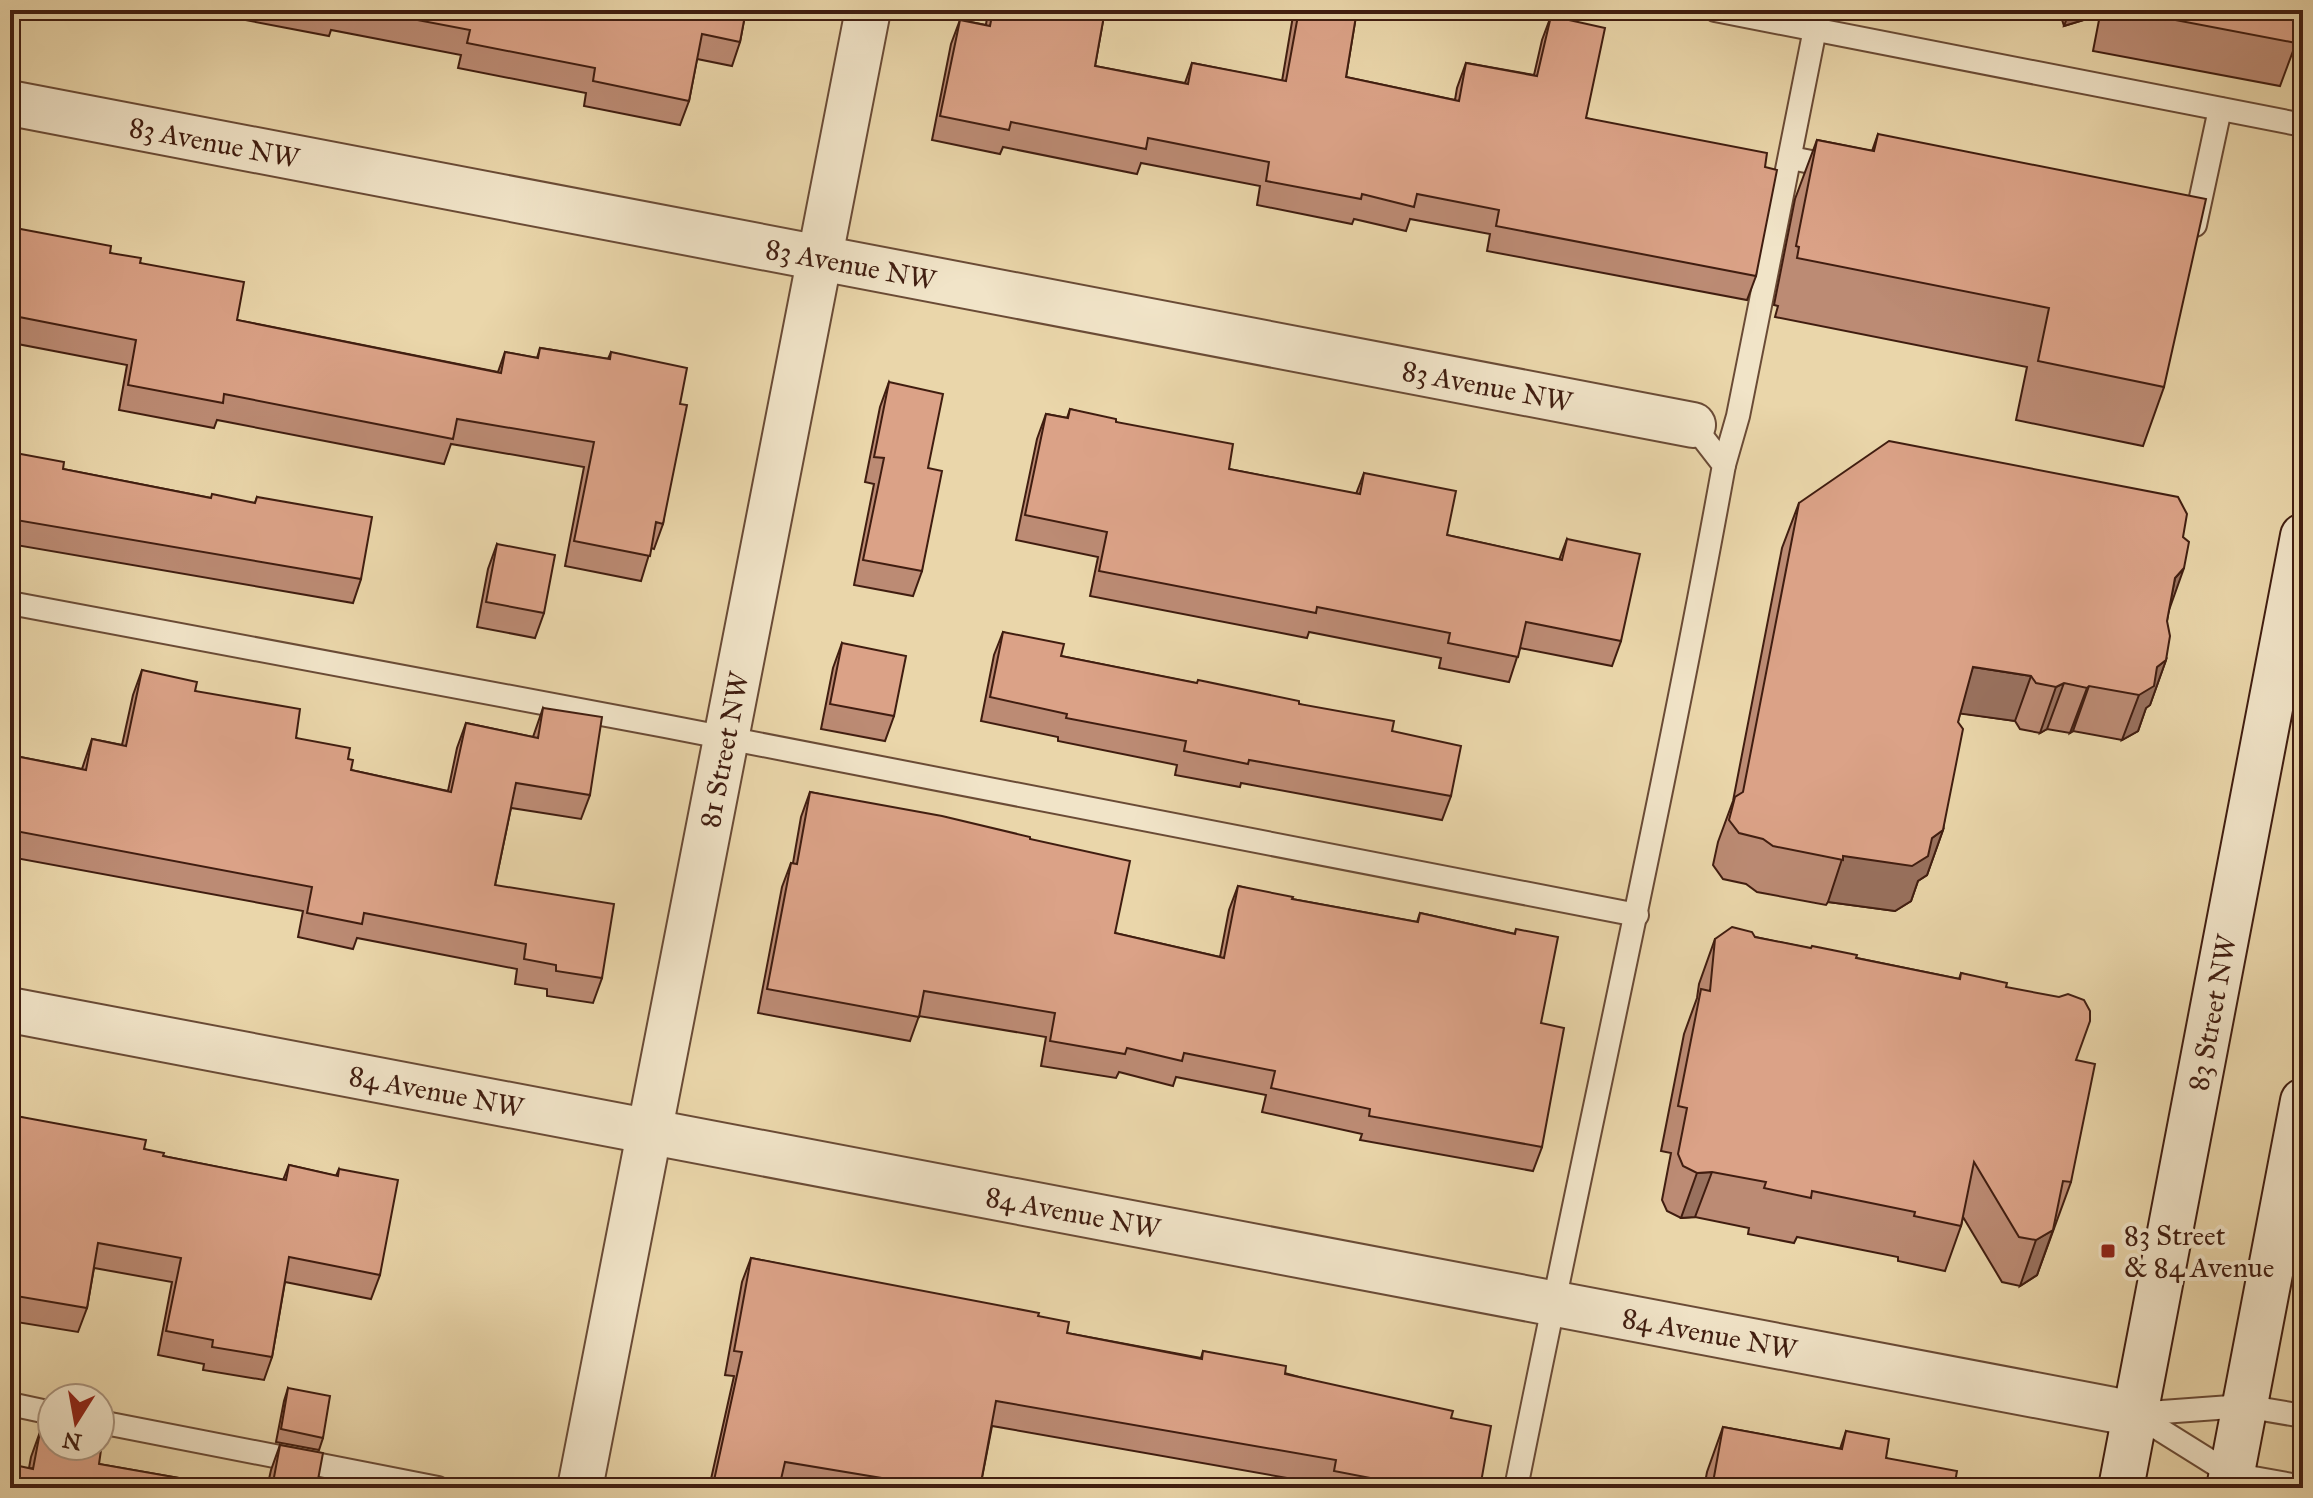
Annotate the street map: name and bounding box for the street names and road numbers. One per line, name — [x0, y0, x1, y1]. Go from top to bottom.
street label: 83 Avenue NW — [126, 109, 304, 176]
street label: 83 Avenue NW — [763, 231, 940, 298]
street label: 83 Avenue NW — [1399, 353, 1577, 420]
street label: 81 Street NW — [692, 668, 757, 831]
street label: 83 Street NW — [2180, 930, 2245, 1094]
street label: 84 Avenue NW — [346, 1058, 528, 1126]
street label: 84 Avenue NW — [983, 1179, 1164, 1247]
street label: 84 Avenue NW — [1619, 1300, 1801, 1368]

